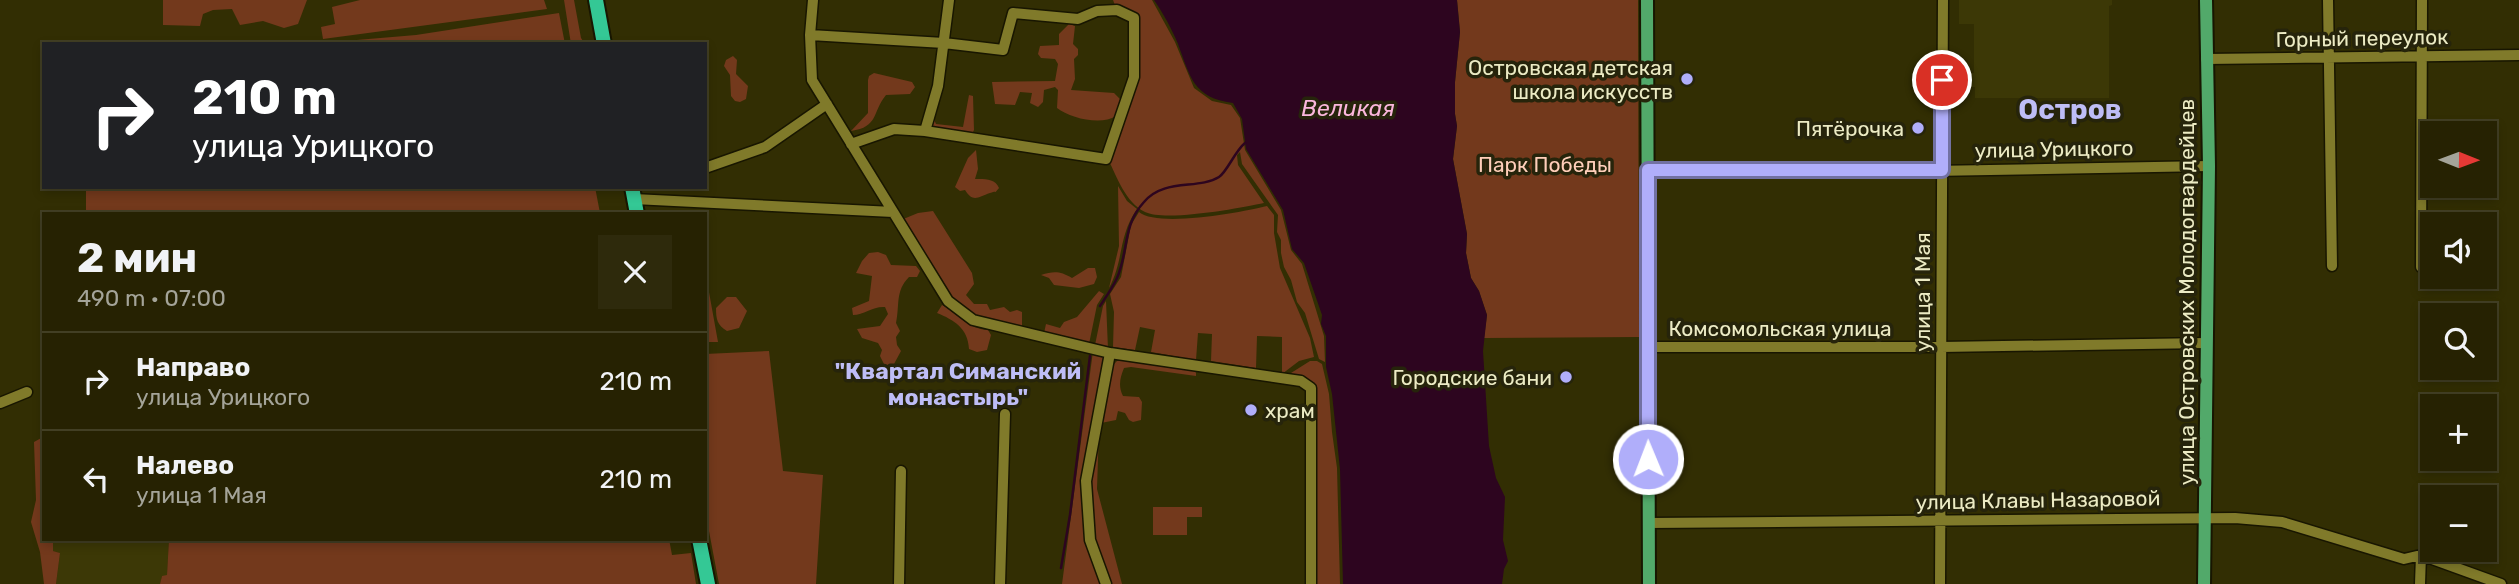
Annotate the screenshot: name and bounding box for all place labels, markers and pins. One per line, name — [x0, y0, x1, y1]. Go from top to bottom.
pin — [1912, 50, 1972, 110]
place label: Островская детская школа искусств — [1468, 55, 1673, 104]
marker: Островская детская школа искусств — [1679, 71, 1695, 87]
place label: Пятёрочка — [1796, 116, 1904, 141]
marker: Пятёрочка — [1910, 120, 1926, 136]
place label: Городские бани — [1392, 365, 1552, 390]
marker: Городские бани — [1558, 369, 1574, 385]
place label: храм — [1265, 398, 1315, 423]
marker: храм — [1243, 402, 1259, 418]

